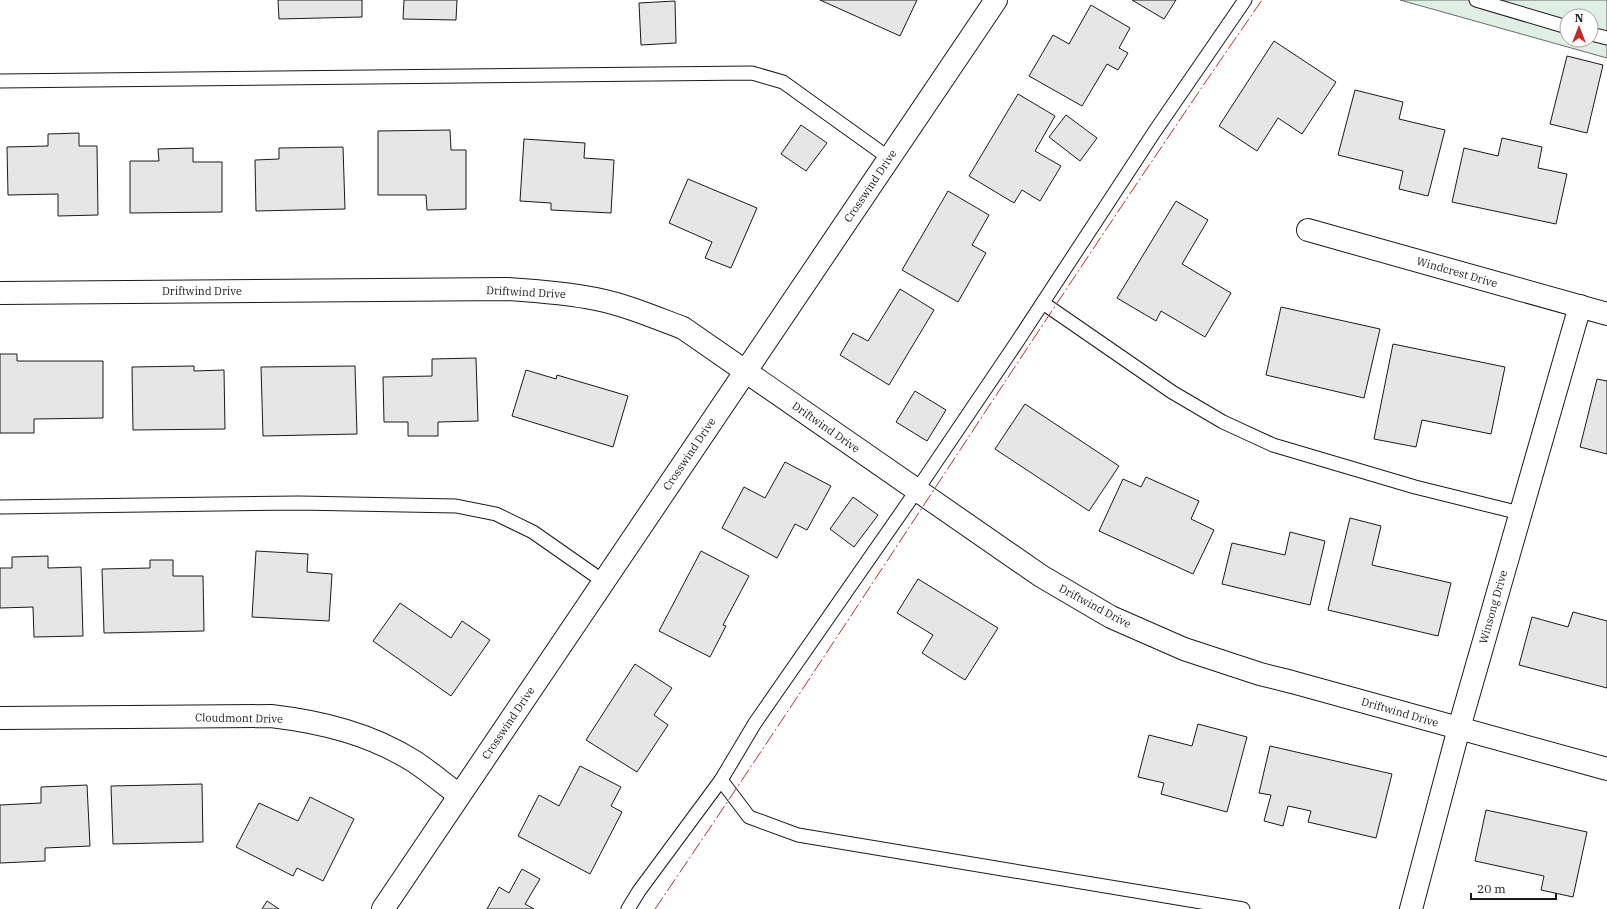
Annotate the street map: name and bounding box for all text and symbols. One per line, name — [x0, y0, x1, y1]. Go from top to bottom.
north arrow — [1559, 8, 1599, 48]
text: N — [1575, 11, 1584, 25]
street label: Crosswind Drive — [841, 147, 900, 225]
street label: Windcrest Drive — [1415, 254, 1499, 290]
street label: Driftwind Drive — [486, 283, 566, 301]
street label: Driftwind Drive — [162, 284, 242, 298]
street label: Driftwind Drive — [789, 398, 863, 456]
street label: Crosswind Drive — [660, 415, 719, 493]
street label: Winsong Drive — [1476, 569, 1510, 645]
street label: Driftwind Drive — [1056, 581, 1134, 631]
street label: Crosswind Drive — [479, 684, 538, 762]
street label: Driftwind Drive — [1360, 694, 1440, 730]
street label: Cloudmont Drive — [195, 710, 283, 726]
scale bar — [1471, 875, 1556, 901]
text: 20 m — [1477, 881, 1506, 896]

